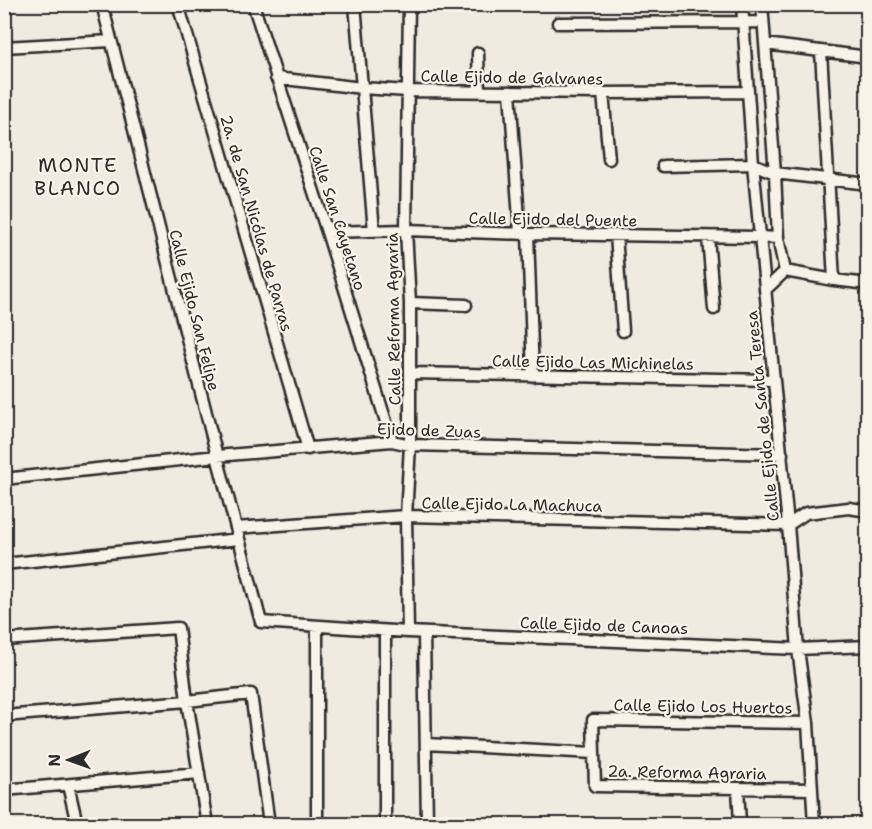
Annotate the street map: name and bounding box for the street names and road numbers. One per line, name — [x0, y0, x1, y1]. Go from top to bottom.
street label: Calle Ejido de Galvanes — [420, 65, 604, 90]
street label: 2a. de San Nicólas de Parras — [215, 112, 298, 334]
street label: Calle San Cayetano — [304, 143, 371, 293]
street label: Calle Ejido del Puente — [468, 208, 637, 231]
street label: Calle Ejido San Felipe — [164, 227, 225, 393]
street label: Calle Reforma Agraria — [381, 232, 406, 406]
street label: Calle Ejido de Santa Teresa — [741, 310, 784, 522]
street label: Calle Ejido Las Michinelas — [492, 350, 694, 375]
street label: Ejido de Zuas — [377, 418, 481, 443]
street label: Calle Ejido La Machuca — [421, 492, 603, 517]
street label: Calle Ejido de Canoas — [519, 612, 689, 639]
street label: Calle Ejido Los Huertos — [613, 694, 793, 719]
street label: 2a. Reforma Agraria — [607, 761, 767, 784]

